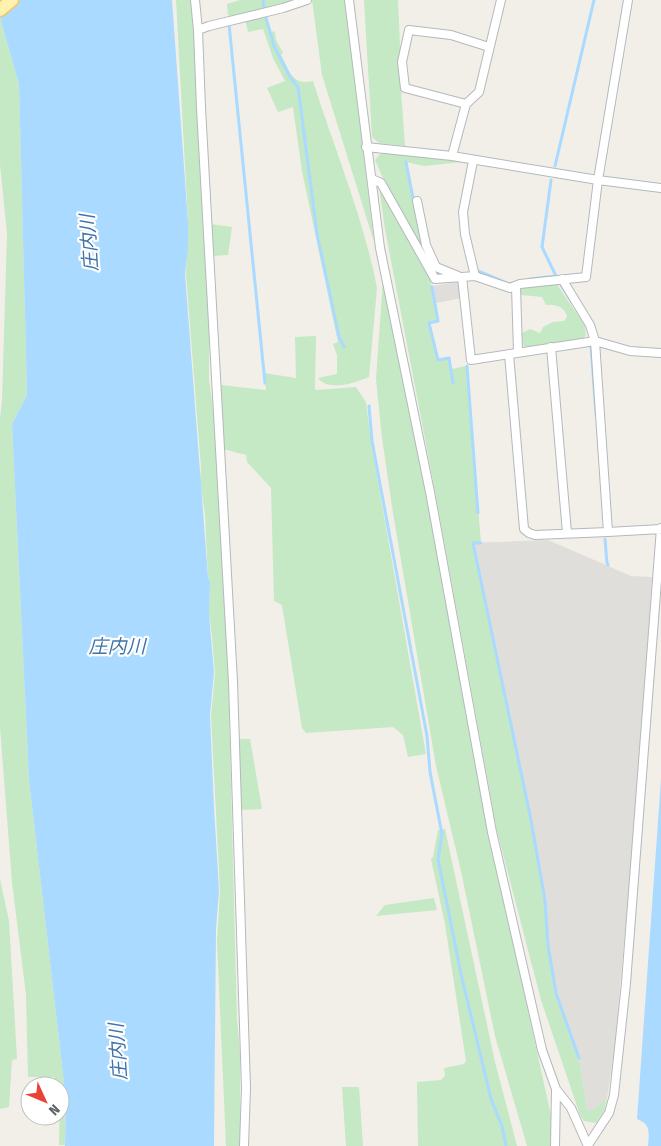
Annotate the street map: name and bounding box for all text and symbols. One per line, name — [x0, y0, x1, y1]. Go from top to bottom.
water label: 庄内川 — [75, 212, 102, 272]
water label: 庄内川 — [88, 635, 147, 658]
water label: 庄内川 — [104, 1021, 131, 1081]
north arrow — [20, 1076, 70, 1126]
text: N — [45, 1101, 63, 1119]

